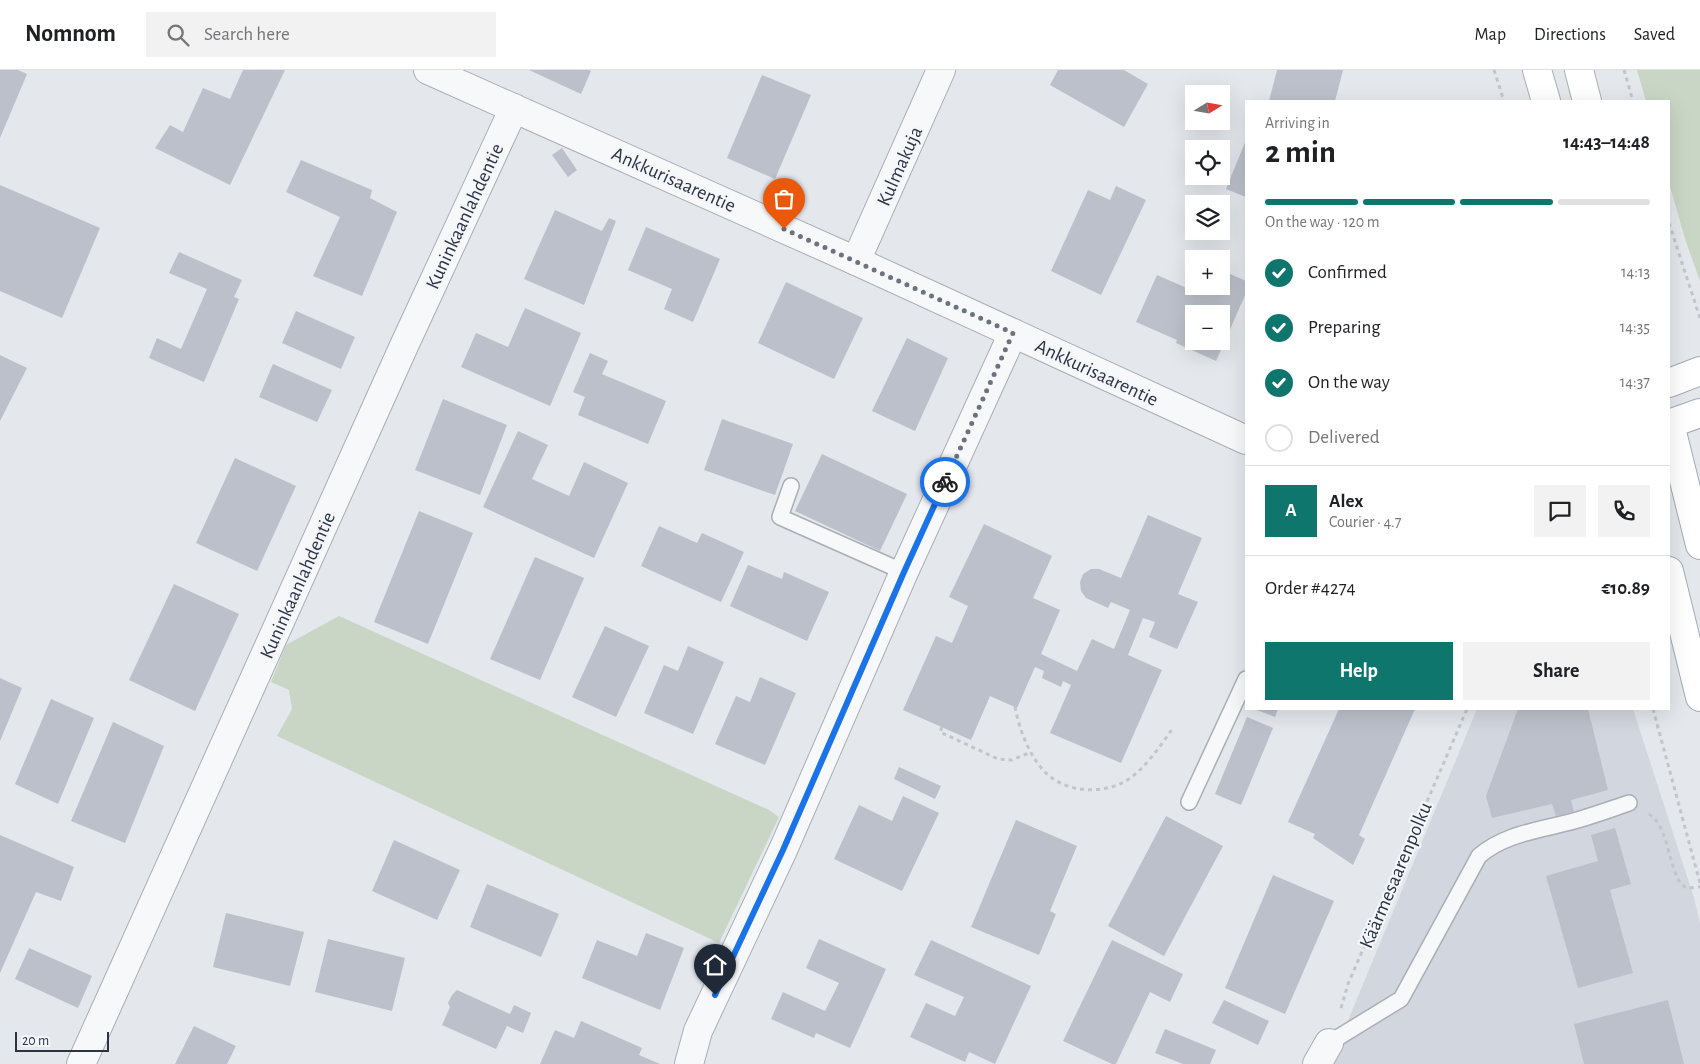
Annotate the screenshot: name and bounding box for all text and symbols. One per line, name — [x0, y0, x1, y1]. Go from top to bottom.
search box — [146, 12, 496, 57]
icon: search — [164, 21, 192, 49]
text: Nomnom — [25, 22, 116, 46]
text: Search here — [204, 25, 290, 44]
text: Map — [1475, 26, 1506, 44]
text: Directions — [1534, 26, 1606, 44]
text: Saved — [1634, 26, 1675, 44]
north arrow — [1185, 85, 1230, 130]
map controls — [1185, 85, 1230, 350]
text: Arriving in — [1265, 115, 1330, 131]
street label: Kulmakuja — [874, 124, 926, 209]
text: 14:43–14:48 — [1563, 133, 1650, 152]
text: 2 min — [1265, 136, 1336, 168]
street label: Kuninkaanlahdentie — [422, 140, 507, 292]
button: locate — [1185, 140, 1230, 185]
street label: Ankkurisaarentie — [609, 144, 739, 216]
pin — [763, 178, 805, 229]
icon: bag — [770, 185, 798, 213]
button: layers — [1185, 195, 1230, 240]
text: On the way · 120 m — [1265, 214, 1380, 230]
button: + — [1185, 250, 1230, 295]
icon: check — [1265, 259, 1293, 287]
text: Confirmed — [1308, 263, 1387, 282]
text: 14:13 — [1621, 264, 1650, 280]
button: − — [1185, 305, 1230, 350]
icon: check — [1265, 314, 1293, 342]
text: Preparing — [1308, 318, 1381, 337]
text: 14:35 — [1620, 319, 1650, 335]
street label: Ankkurisaarentie — [1032, 336, 1161, 410]
icon: check — [1265, 369, 1293, 397]
text: On the way — [1308, 373, 1390, 392]
text: 14:37 — [1620, 374, 1650, 390]
text: Delivered — [1308, 428, 1380, 447]
courier — [920, 457, 970, 507]
icon: bike — [931, 468, 959, 496]
button: chat — [1534, 485, 1586, 537]
button: phone — [1598, 485, 1650, 537]
text: Alex — [1329, 492, 1363, 511]
text: A — [1285, 501, 1297, 520]
street label: Kuninkaanlahdentie — [257, 509, 339, 662]
text: Courier · 4.7 — [1329, 514, 1401, 530]
text: Order #4274 — [1265, 579, 1356, 598]
text: €10.89 — [1601, 579, 1650, 598]
button: Help — [1265, 642, 1453, 700]
button: Share — [1463, 642, 1650, 700]
street label: Käärmesaarenpolku — [1356, 799, 1436, 951]
pin — [694, 944, 736, 995]
icon: home — [701, 951, 729, 979]
scale bar — [15, 1029, 109, 1052]
text: 20 m — [22, 1034, 49, 1048]

